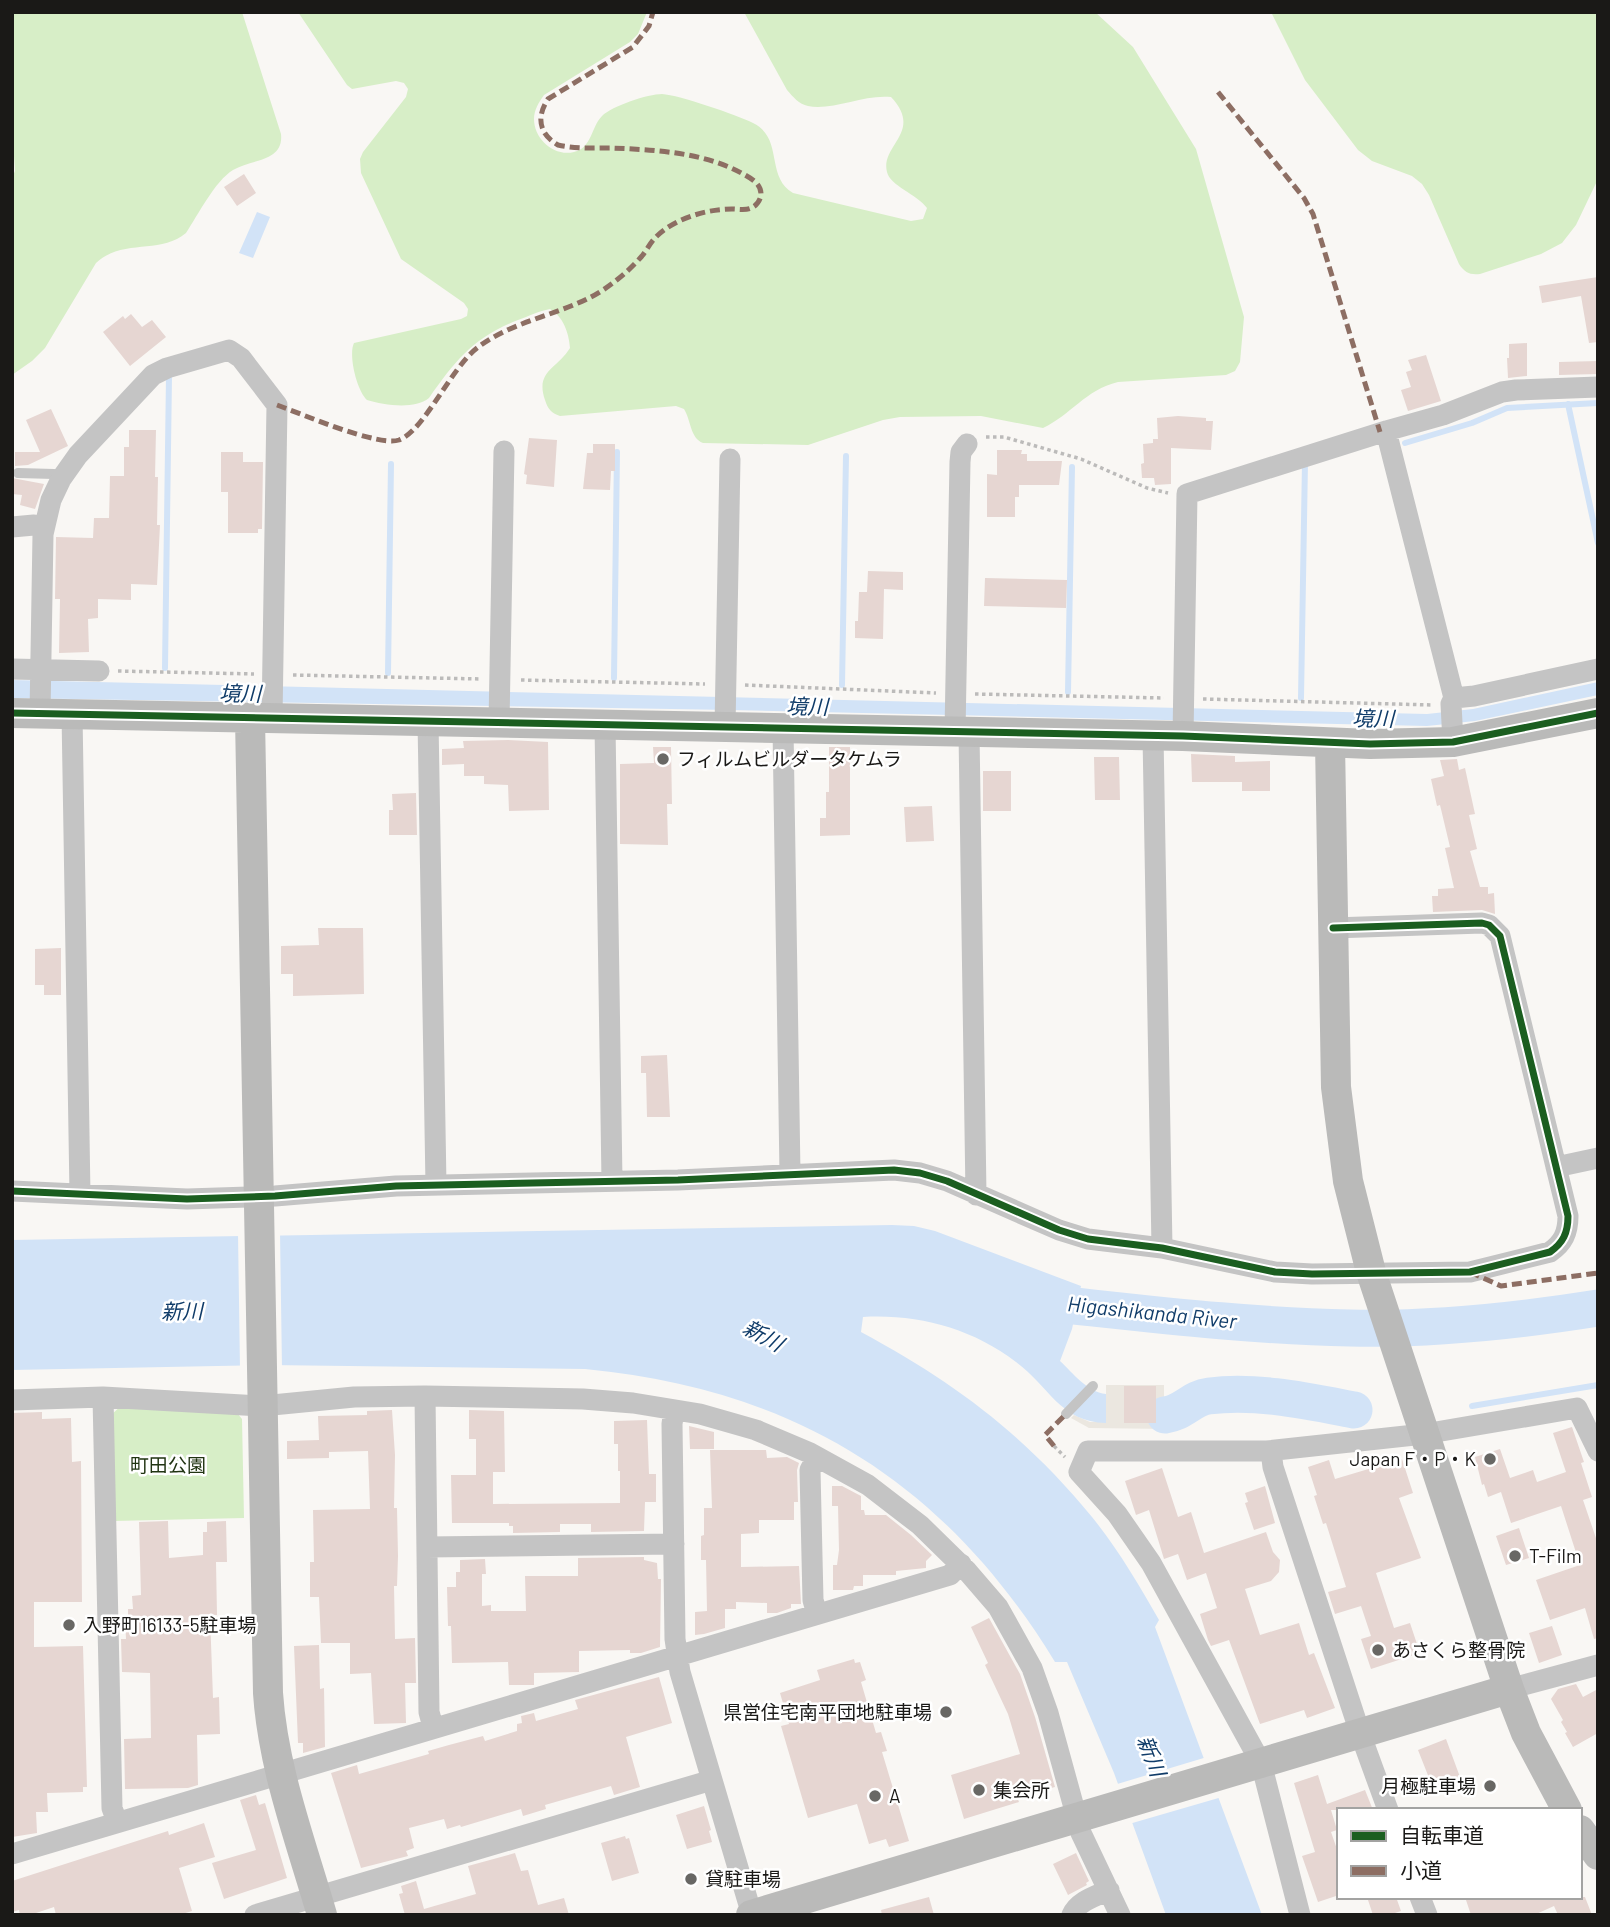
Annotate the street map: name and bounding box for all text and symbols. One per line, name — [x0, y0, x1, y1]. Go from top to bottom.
water label: 境川 — [219, 680, 263, 705]
water label: 境川 — [786, 693, 830, 718]
water label: 境川 — [1352, 705, 1396, 730]
place label: フィルムビルダータケムラ — [677, 747, 902, 770]
marker: フィルムビルダータケムラ — [655, 751, 671, 767]
water label: Higashikanda River — [1066, 1290, 1239, 1333]
water label: 新川 — [161, 1298, 205, 1323]
water label: 新川 — [739, 1314, 790, 1357]
place label: Japan F・P・K — [1349, 1447, 1476, 1470]
marker: Japan F・P・K — [1482, 1451, 1498, 1467]
park label: 町田公園 — [130, 1453, 206, 1476]
place label: T-Film — [1529, 1544, 1582, 1567]
marker: T-Film — [1507, 1548, 1523, 1564]
place label: 入野町16133-5駐車場 — [83, 1613, 257, 1636]
marker: 入野町16133-5駐車場 — [61, 1617, 77, 1633]
place label: あさくら整骨院 — [1392, 1638, 1525, 1661]
marker: あさくら整骨院 — [1370, 1642, 1386, 1658]
place label: 県営住宅南平団地駐車場 — [723, 1700, 932, 1723]
marker: 県営住宅南平団地駐車場 — [938, 1704, 954, 1720]
water label: 新川 — [1133, 1731, 1172, 1781]
place label: 月極駐車場 — [1381, 1774, 1476, 1797]
place label: 集会所 — [993, 1778, 1050, 1801]
marker: 月極駐車場 — [1482, 1778, 1498, 1794]
marker: 集会所 — [971, 1782, 987, 1798]
place label: A — [889, 1784, 901, 1807]
marker: A — [867, 1788, 883, 1804]
legend — [1337, 1808, 1582, 1899]
text: 自転車道 — [1400, 1822, 1484, 1847]
text: 小道 — [1400, 1857, 1442, 1882]
place label: 貸駐車場 — [705, 1867, 781, 1890]
marker: 貸駐車場 — [683, 1871, 699, 1887]

